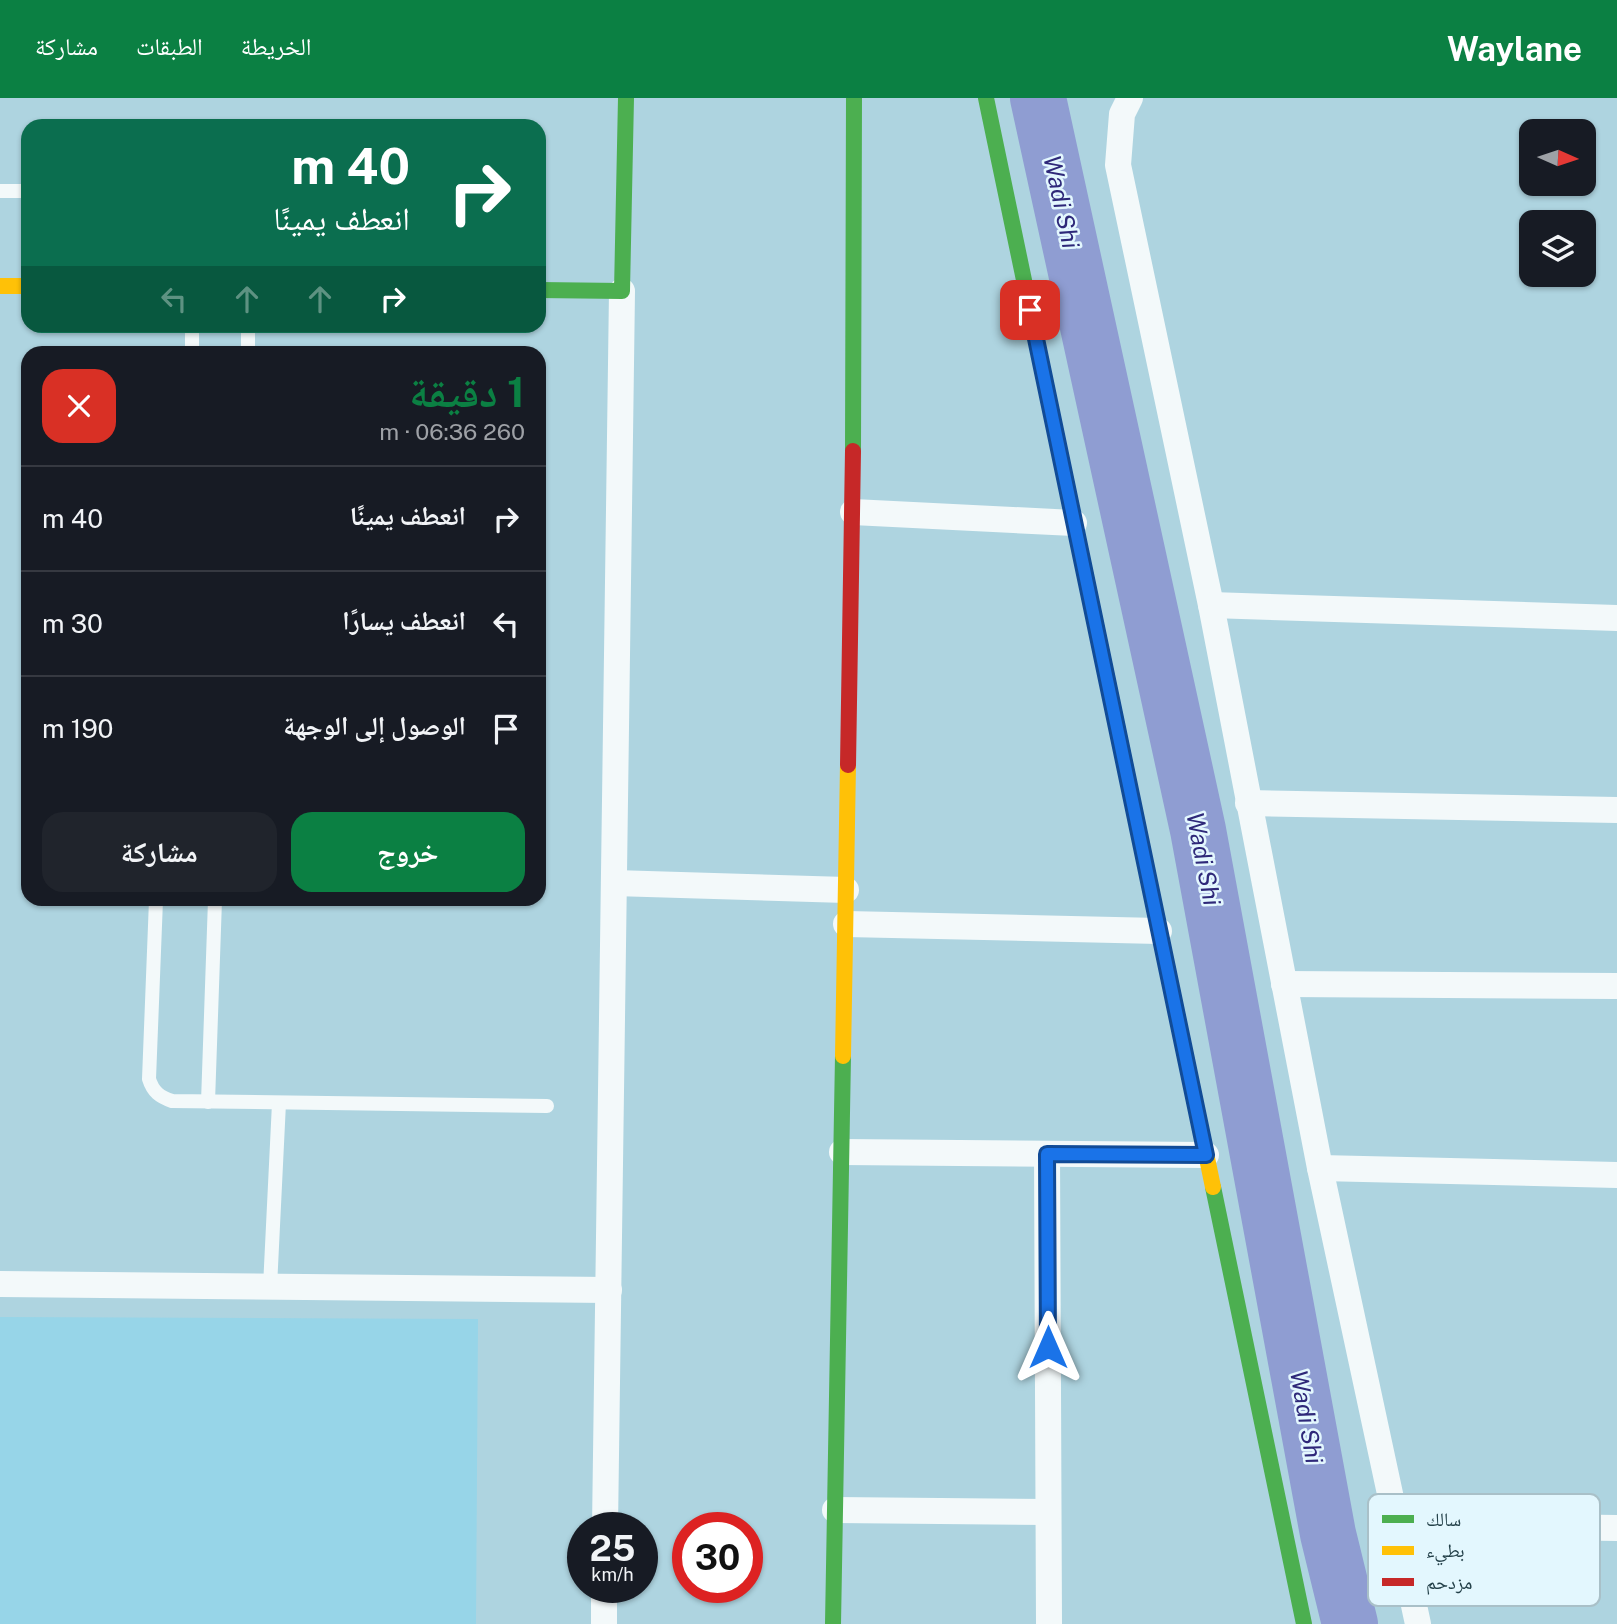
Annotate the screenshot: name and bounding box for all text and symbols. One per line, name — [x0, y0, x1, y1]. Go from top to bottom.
text: Waylane — [1447, 30, 1582, 68]
text: مشاركة — [35, 32, 98, 60]
text: الطبقات — [136, 32, 203, 60]
text: الخريطة — [241, 32, 311, 60]
north arrow — [1519, 119, 1596, 196]
map controls — [1519, 119, 1596, 287]
text: 40 m — [291, 137, 410, 195]
icon: right — [434, 147, 525, 238]
water label: Wadi Shi — [1038, 153, 1086, 251]
text: انعطف يمينًا — [273, 200, 410, 237]
button: layers — [1519, 210, 1596, 287]
icon: left — [155, 280, 193, 318]
icon: ahead — [228, 280, 266, 318]
icon: ahead — [301, 280, 339, 318]
icon: right — [374, 280, 412, 318]
pin — [1000, 280, 1060, 340]
icon: arrive — [1011, 291, 1049, 329]
text: 1 دقيقة — [409, 367, 525, 416]
button: close — [42, 369, 116, 443]
text: 260 m · 06:36 — [379, 418, 525, 445]
text: انعطف يمينًا — [350, 500, 466, 531]
icon: right — [487, 500, 525, 538]
text: 40 m — [42, 503, 103, 534]
text: انعطف يسارًا — [342, 605, 466, 636]
icon: left — [487, 605, 525, 643]
text: 30 m — [42, 608, 103, 639]
text: الوصول إلى الوجهة — [283, 710, 466, 741]
icon: arrive — [487, 710, 525, 748]
text: 190 m — [42, 713, 113, 744]
water label: Wadi Shi — [1181, 810, 1227, 908]
button: مشاركة — [42, 812, 277, 892]
button: خروج — [291, 812, 525, 892]
position arrow — [1011, 1310, 1085, 1384]
water label: Wadi Shi — [1285, 1368, 1329, 1466]
legend — [1368, 1494, 1600, 1606]
text: سالك — [1426, 1508, 1461, 1530]
speed limit sign: 30 — [672, 1512, 763, 1603]
text: 25 — [590, 1528, 635, 1569]
text: بطيء — [1426, 1539, 1465, 1566]
text: km/h — [591, 1564, 634, 1585]
text: مزدحم — [1426, 1571, 1472, 1595]

